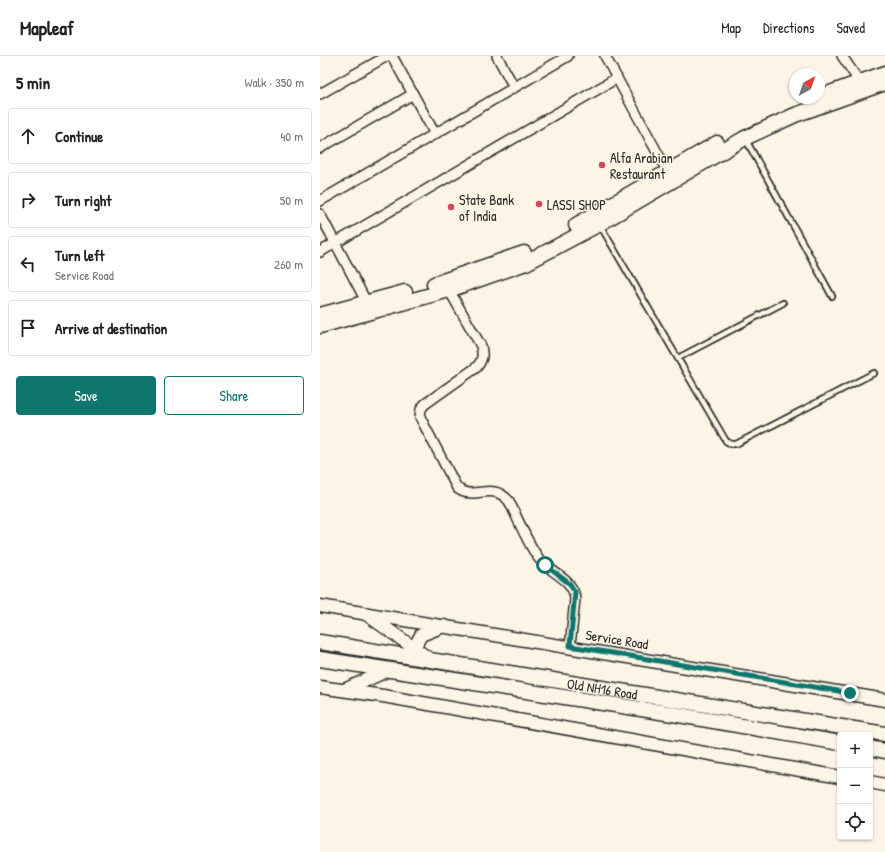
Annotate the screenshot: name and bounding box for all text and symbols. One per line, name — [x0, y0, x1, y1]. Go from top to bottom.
text: Mapleaf — [20, 15, 74, 41]
text: Map — [721, 18, 741, 37]
text: Directions — [763, 18, 814, 37]
text: Saved — [836, 18, 865, 37]
north arrow — [789, 68, 825, 104]
text: 5 min — [16, 71, 50, 94]
text: Walk · 350 m — [244, 73, 304, 91]
icon: ahead — [17, 125, 39, 147]
text: Continue — [55, 126, 103, 147]
text: 40 m — [280, 127, 303, 145]
place label: Alfa Arabian Restaurant — [610, 148, 673, 183]
marker: Alfa Arabian Restaurant — [597, 160, 607, 170]
icon: right — [17, 189, 39, 211]
text: Turn right — [55, 190, 111, 211]
place label: State Bank of India — [459, 190, 514, 225]
text: 50 m — [280, 191, 303, 209]
place label: LASSI SHOP — [547, 195, 606, 214]
marker: LASSI SHOP — [534, 199, 544, 209]
marker: State Bank of India — [446, 202, 456, 212]
text: Turn left — [55, 245, 105, 266]
icon: left — [17, 253, 39, 275]
text: 260 m — [274, 255, 303, 273]
text: Service Road — [55, 266, 114, 284]
icon: arrive — [17, 317, 39, 339]
text: Arrive at destination — [55, 318, 167, 339]
button: Save — [16, 376, 156, 415]
button: Share — [164, 376, 304, 415]
route start — [536, 556, 554, 574]
street label: Service Road — [584, 625, 650, 653]
street label: Old NH16 Road — [566, 673, 639, 703]
route end — [841, 684, 859, 702]
map controls — [837, 732, 873, 840]
button: + — [837, 732, 873, 768]
button: − — [837, 768, 873, 804]
button: locate — [837, 804, 873, 840]

